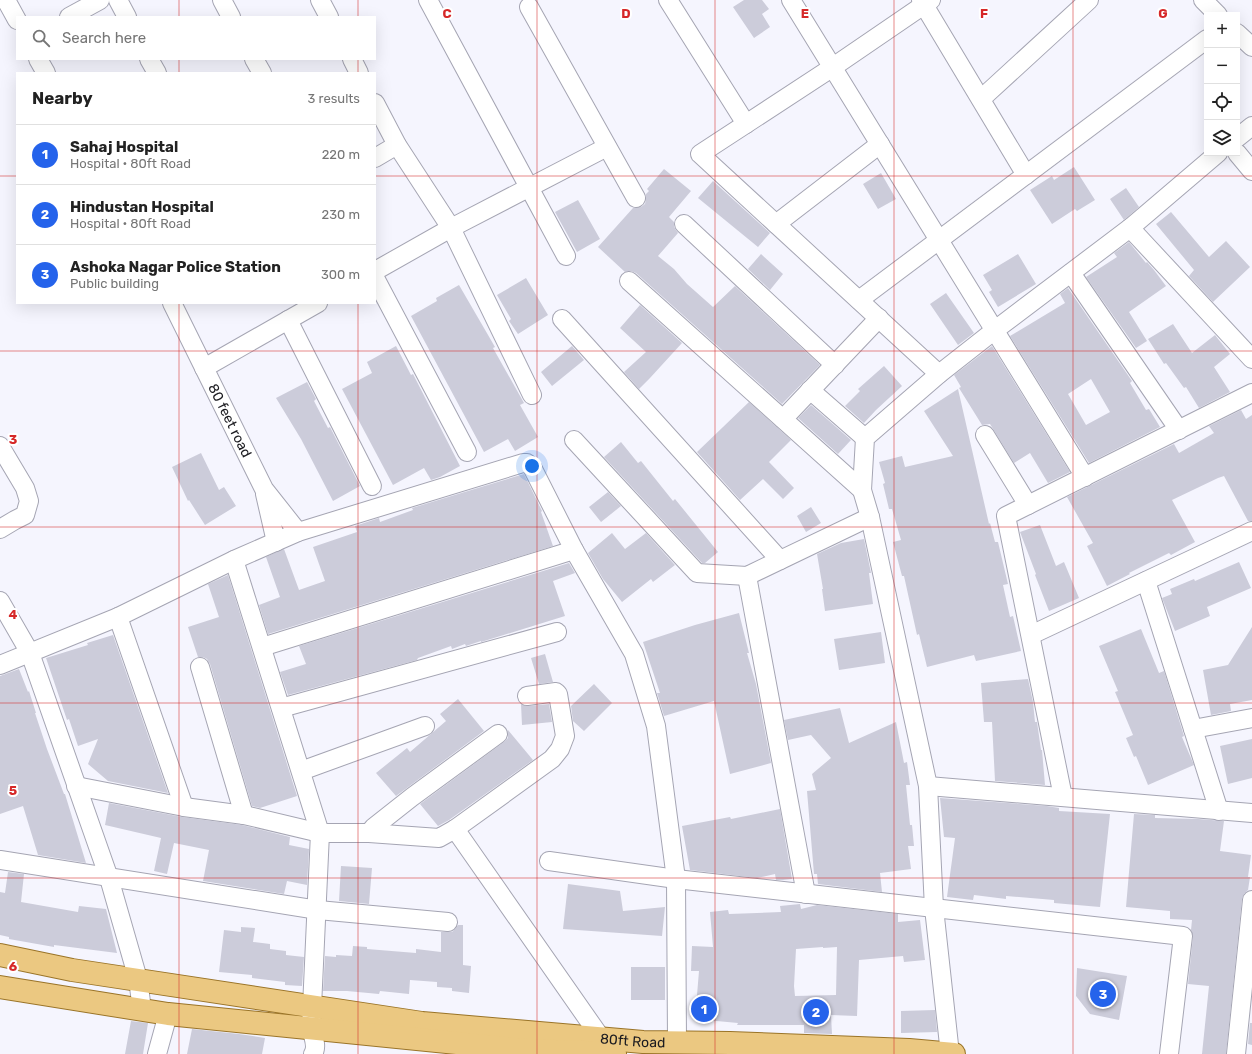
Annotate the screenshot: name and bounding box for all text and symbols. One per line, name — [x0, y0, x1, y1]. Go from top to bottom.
text: C — [442, 6, 452, 21]
text: D — [621, 6, 631, 21]
text: E — [801, 6, 809, 21]
text: F — [980, 6, 988, 21]
text: G — [1158, 6, 1168, 21]
map controls — [1204, 12, 1240, 156]
button: + — [1204, 12, 1240, 48]
search box — [16, 16, 376, 60]
icon: search — [30, 27, 52, 49]
text: Search here — [62, 29, 146, 47]
button: − — [1204, 48, 1240, 84]
button: locate — [1204, 84, 1240, 120]
text: Nearby — [32, 88, 93, 108]
text: 3 results — [308, 91, 360, 106]
button: layers — [1204, 120, 1240, 156]
text: Sahaj Hospital — [70, 138, 178, 156]
text: 1 — [42, 147, 48, 162]
text: 220 m — [322, 147, 360, 162]
text: Hospital · 80ft Road — [70, 156, 191, 171]
text: Hindustan Hospital — [70, 198, 214, 216]
text: 2 — [41, 207, 49, 222]
text: 230 m — [322, 207, 360, 222]
text: Hospital · 80ft Road — [70, 216, 191, 231]
text: Ashoka Nagar Police Station — [70, 258, 281, 276]
text: 3 — [41, 267, 49, 282]
text: 300 m — [321, 267, 360, 282]
text: Public building — [70, 276, 159, 291]
street label: 80 feet road — [204, 381, 255, 460]
text: 3 — [9, 432, 18, 447]
your location — [522, 456, 542, 476]
text: 4 — [9, 607, 18, 622]
text: 5 — [9, 783, 17, 798]
text: 6 — [9, 959, 18, 974]
pin: 3 — [1090, 979, 1116, 1009]
pin: 1 — [691, 994, 717, 1024]
pin: 2 — [803, 997, 829, 1027]
street label: 80ft Road — [599, 1030, 665, 1051]

